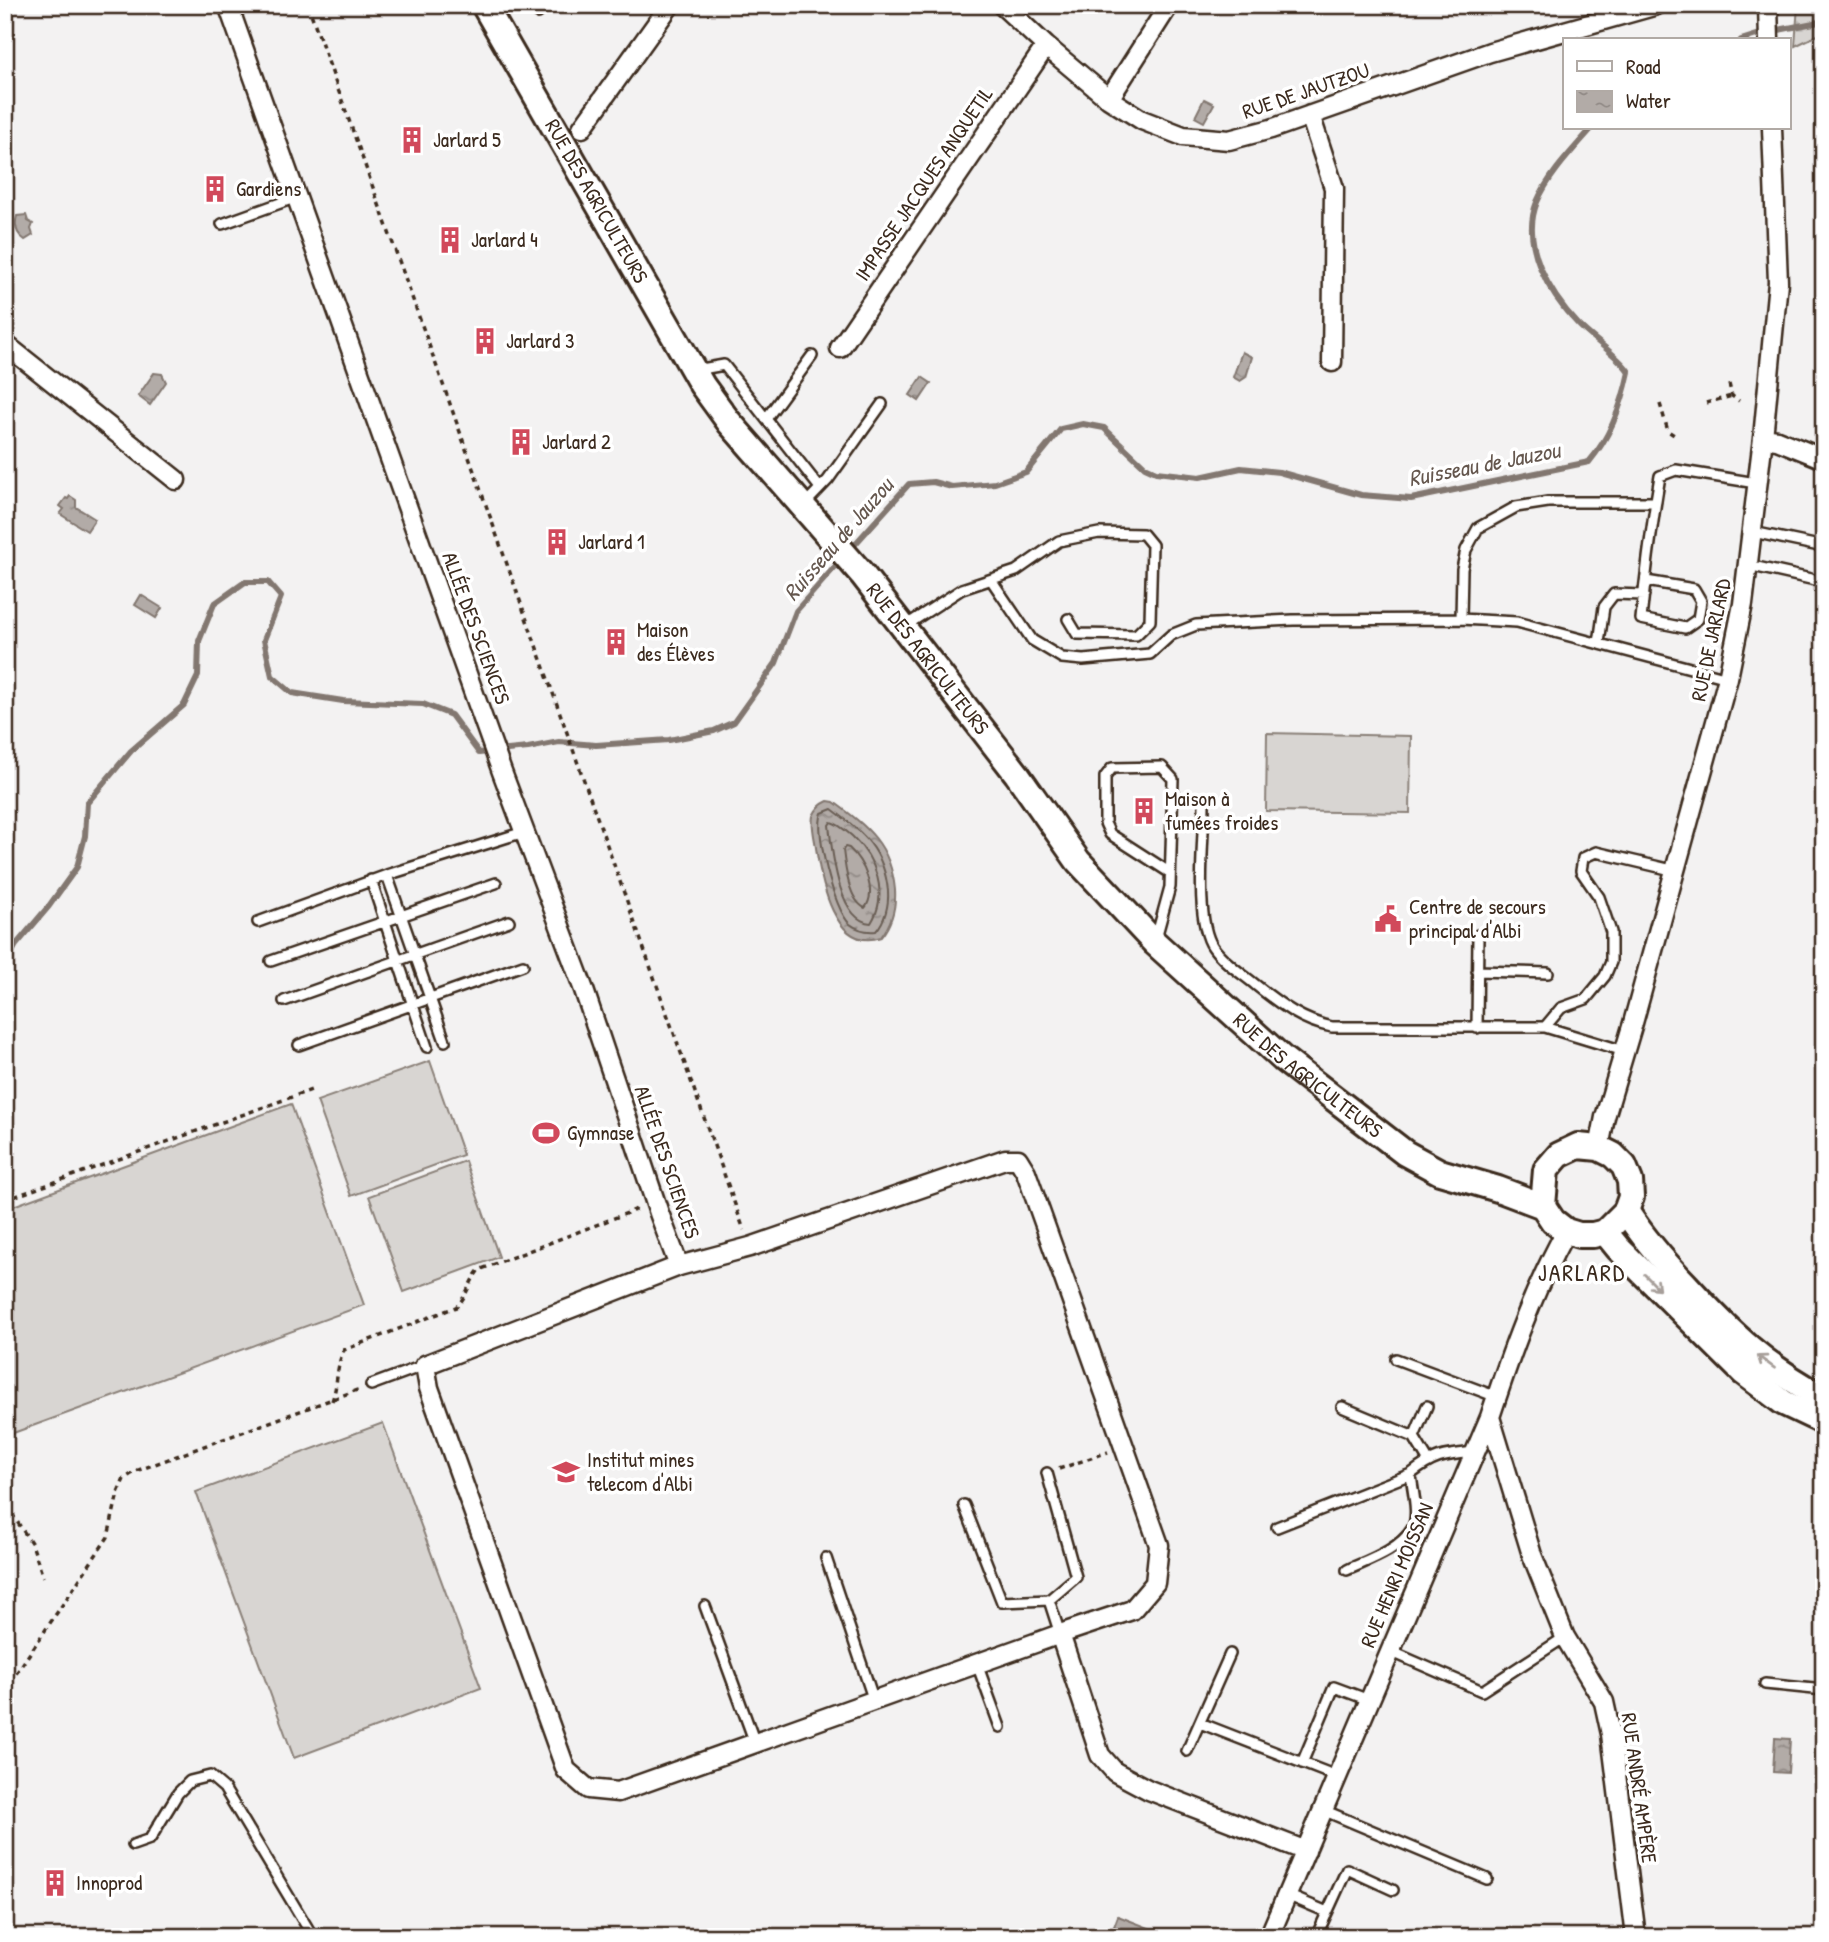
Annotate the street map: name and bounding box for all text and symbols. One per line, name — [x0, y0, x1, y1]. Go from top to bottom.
legend — [1563, 38, 1790, 130]
text: Road — [1626, 52, 1660, 81]
street label: RUE DE JAUTZOU — [1238, 55, 1373, 126]
street label: IMPASSE JACQUES ANQUETIL — [848, 81, 1000, 286]
text: Water — [1626, 86, 1671, 115]
street label: RUE DES AGRICULTEURS — [538, 114, 656, 288]
building icon: Jarlard 5 — [397, 125, 427, 155]
place label: Jarlard 5 — [433, 125, 501, 154]
building icon: Gardiens — [200, 174, 230, 204]
place label: Gardiens — [236, 174, 301, 203]
building icon: Jarlard 4 — [435, 225, 465, 255]
place label: Jarlard 4 — [471, 225, 538, 254]
building icon: Jarlard 3 — [470, 326, 500, 356]
place label: Jarlard 3 — [506, 326, 574, 355]
building icon: Jarlard 2 — [506, 427, 536, 457]
place label: Jarlard 2 — [542, 427, 611, 456]
water label: Ruisseau de Jauzou — [1406, 433, 1564, 493]
water label: Ruisseau de Jauzou — [776, 469, 901, 607]
building icon: Jarlard 1 — [542, 527, 572, 557]
place label: Jarlard 1 — [578, 527, 645, 556]
street label: ALLÉE DES SCIENCES — [435, 548, 518, 708]
street label: RUE DE JARLARD — [1683, 576, 1738, 704]
street label: RUE DES AGRICULTEURS — [860, 577, 996, 740]
place label: Maison des Élèves — [637, 615, 715, 668]
building icon: Maison des Élèves — [601, 627, 631, 657]
place label: Maison à fumées froides — [1165, 784, 1278, 837]
building icon: Maison à fumées froides — [1129, 796, 1159, 826]
place label: Centre de secours principal d'Albi — [1409, 892, 1546, 945]
public building icon: Centre de secours principal d'Albi — [1373, 904, 1403, 934]
street label: RUE DES AGRICULTEURS — [1227, 1006, 1389, 1145]
street label: ALLÉE DES SCIENCES — [628, 1081, 707, 1243]
sports icon: Gymnase — [531, 1118, 561, 1148]
place label: Gymnase — [567, 1118, 634, 1147]
district label: JARLARD — [1538, 1256, 1626, 1288]
one-way arrow — [1643, 1273, 1660, 1290]
one-way arrow — [1757, 1355, 1776, 1370]
place label: Institut mines telecom d'Albi — [587, 1445, 694, 1498]
school or university icon: Institut mines telecom d'Albi — [551, 1457, 581, 1487]
street label: RUE HENRI MOISSAN — [1353, 1498, 1440, 1652]
street label: RUE ANDRÉ AMPÈRE — [1615, 1711, 1664, 1865]
building icon: Innoprod — [40, 1868, 70, 1898]
place label: Innoprod — [76, 1868, 142, 1897]

